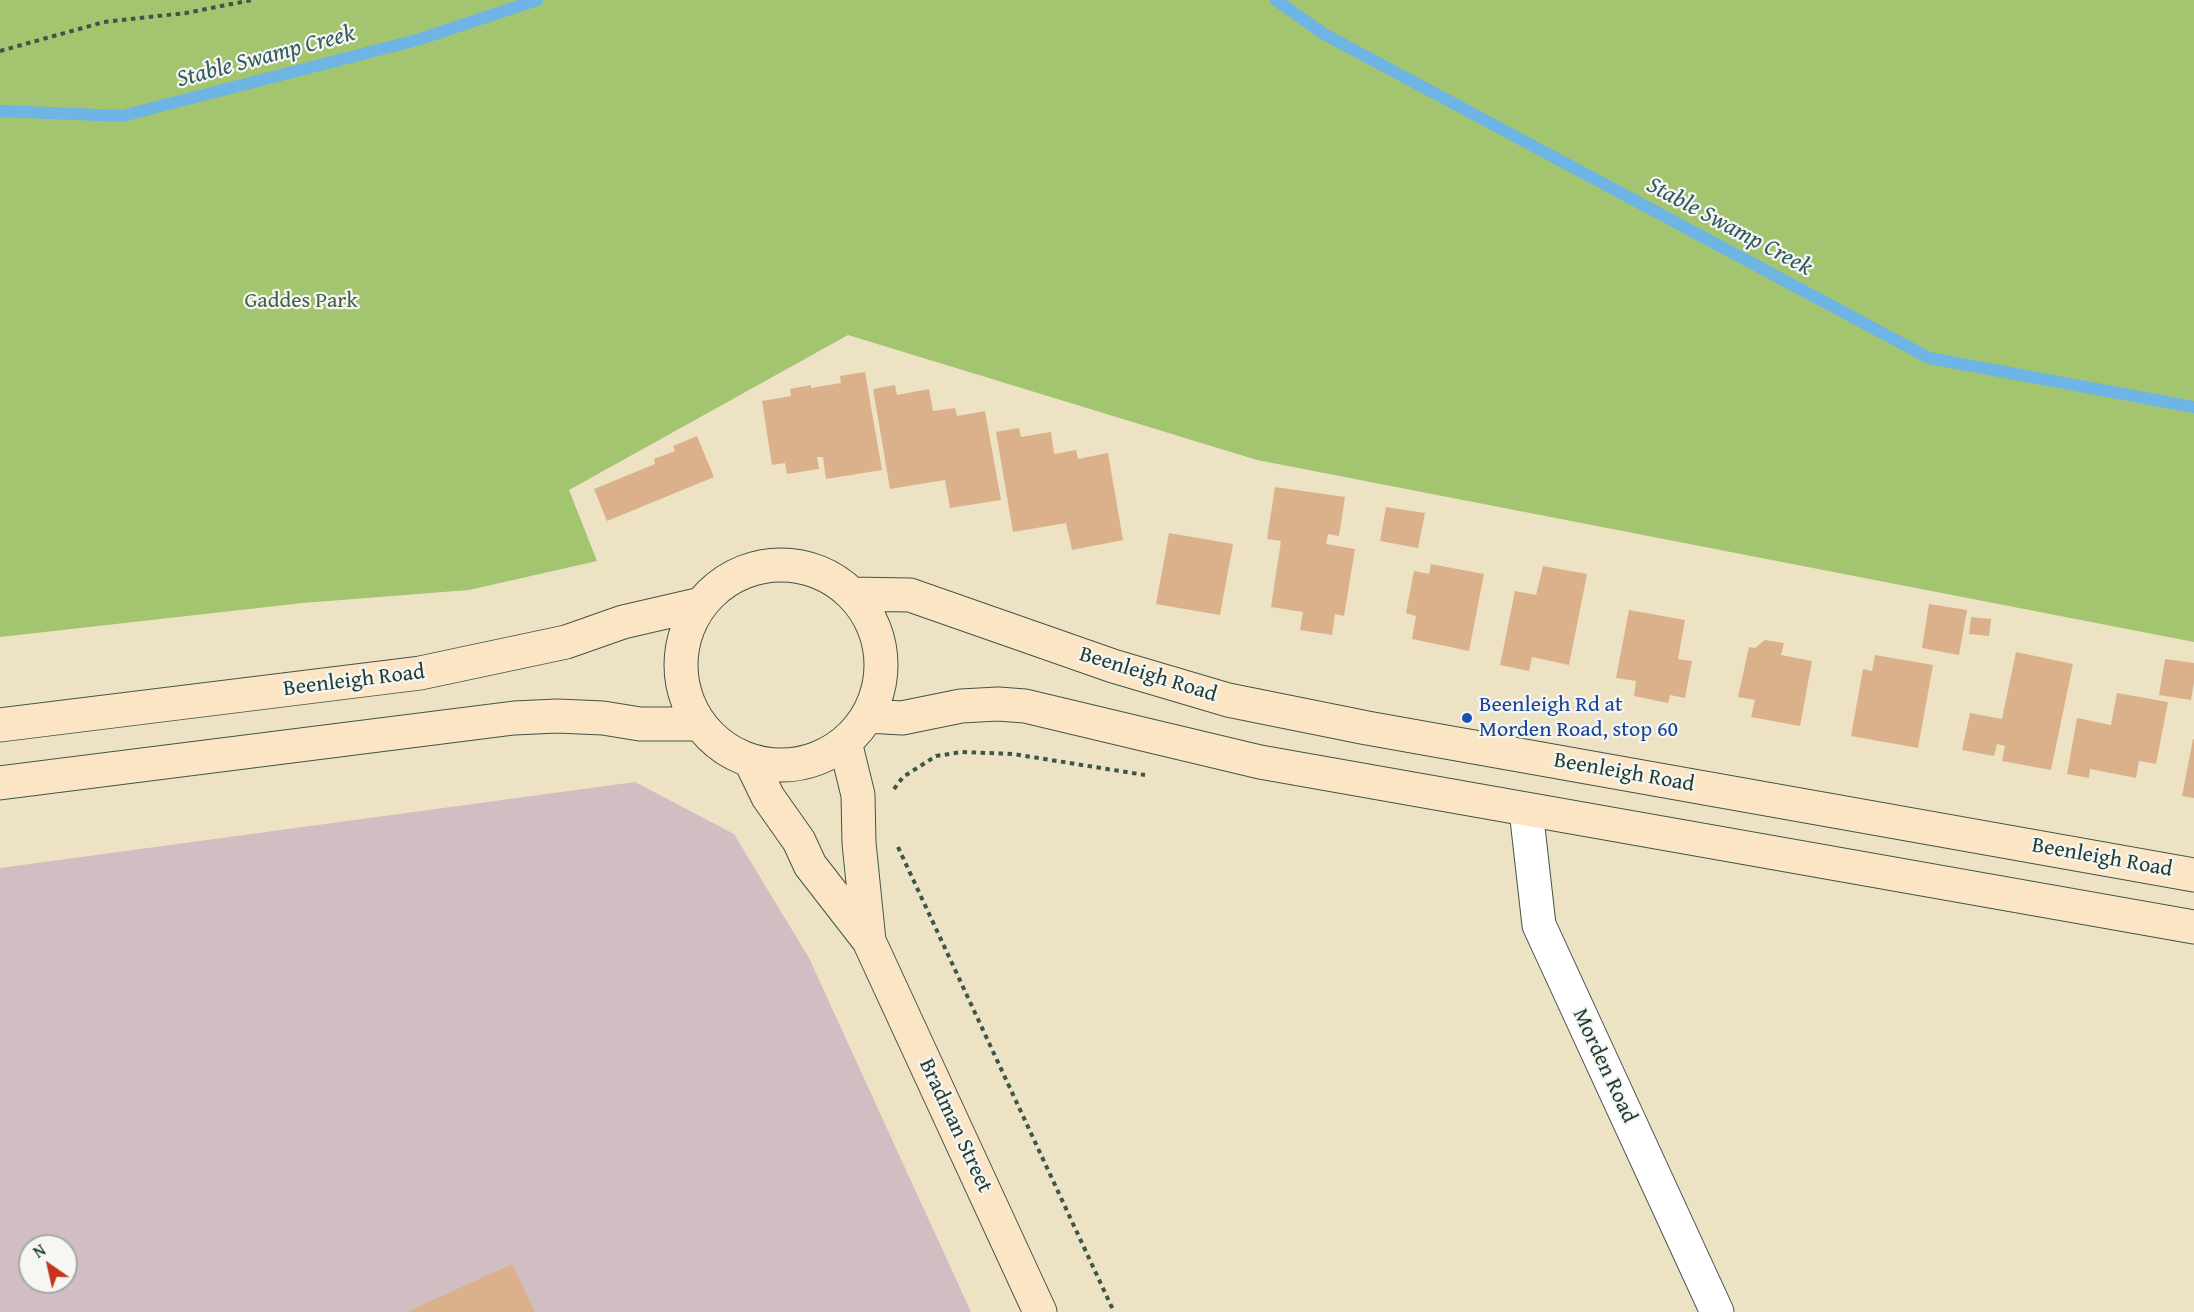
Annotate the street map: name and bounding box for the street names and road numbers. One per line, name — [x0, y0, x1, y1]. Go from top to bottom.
street label: Beenleigh Road — [1076, 642, 1220, 708]
street label: Beenleigh Road — [282, 659, 426, 703]
street label: Beenleigh Road — [1552, 748, 1696, 798]
street label: Beenleigh Road — [2030, 833, 2174, 883]
street label: Morden Road — [1566, 1004, 1642, 1128]
street label: Bradman Street — [912, 1055, 998, 1197]

